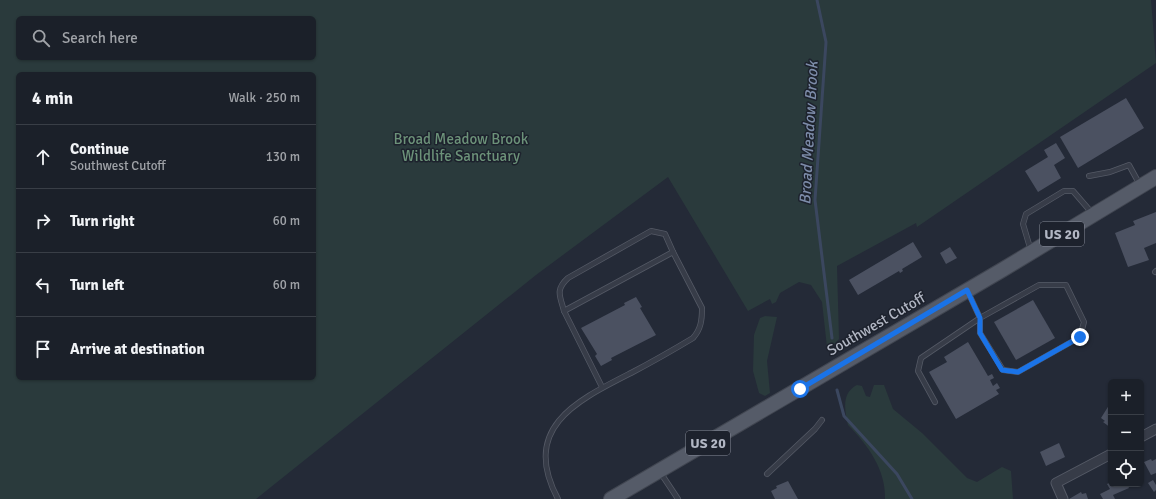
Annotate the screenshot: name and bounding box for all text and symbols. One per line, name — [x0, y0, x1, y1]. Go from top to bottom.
search box — [16, 16, 316, 60]
icon: search — [30, 27, 52, 49]
text: Search here — [62, 29, 138, 47]
water label: Broad Meadow Brook — [795, 59, 823, 205]
text: 4 min — [32, 88, 73, 109]
text: Walk · 250 m — [229, 90, 300, 106]
park label: Broad Meadow Brook Wildlife Sanctuary — [394, 130, 529, 165]
text: Continue — [70, 140, 129, 158]
icon: ahead — [32, 146, 54, 168]
text: 130 m — [266, 149, 300, 165]
text: Southwest Cutoff — [70, 158, 166, 174]
icon: right — [32, 210, 54, 232]
text: Turn right — [70, 212, 135, 230]
text: 60 m — [273, 213, 300, 229]
road number: US 20 — [1040, 222, 1084, 246]
icon: left — [32, 274, 54, 296]
text: Turn left — [70, 276, 124, 294]
text: 60 m — [273, 277, 300, 293]
street label: Southwest Cutoff — [824, 288, 930, 359]
route end — [1071, 328, 1089, 346]
icon: arrive — [32, 338, 54, 360]
text: Arrive at destination — [70, 340, 205, 358]
map controls — [1108, 379, 1144, 487]
button: + — [1108, 379, 1144, 415]
route start — [791, 380, 809, 398]
button: − — [1108, 415, 1144, 451]
road number: US 20 — [686, 431, 730, 455]
button: locate — [1108, 451, 1144, 487]

